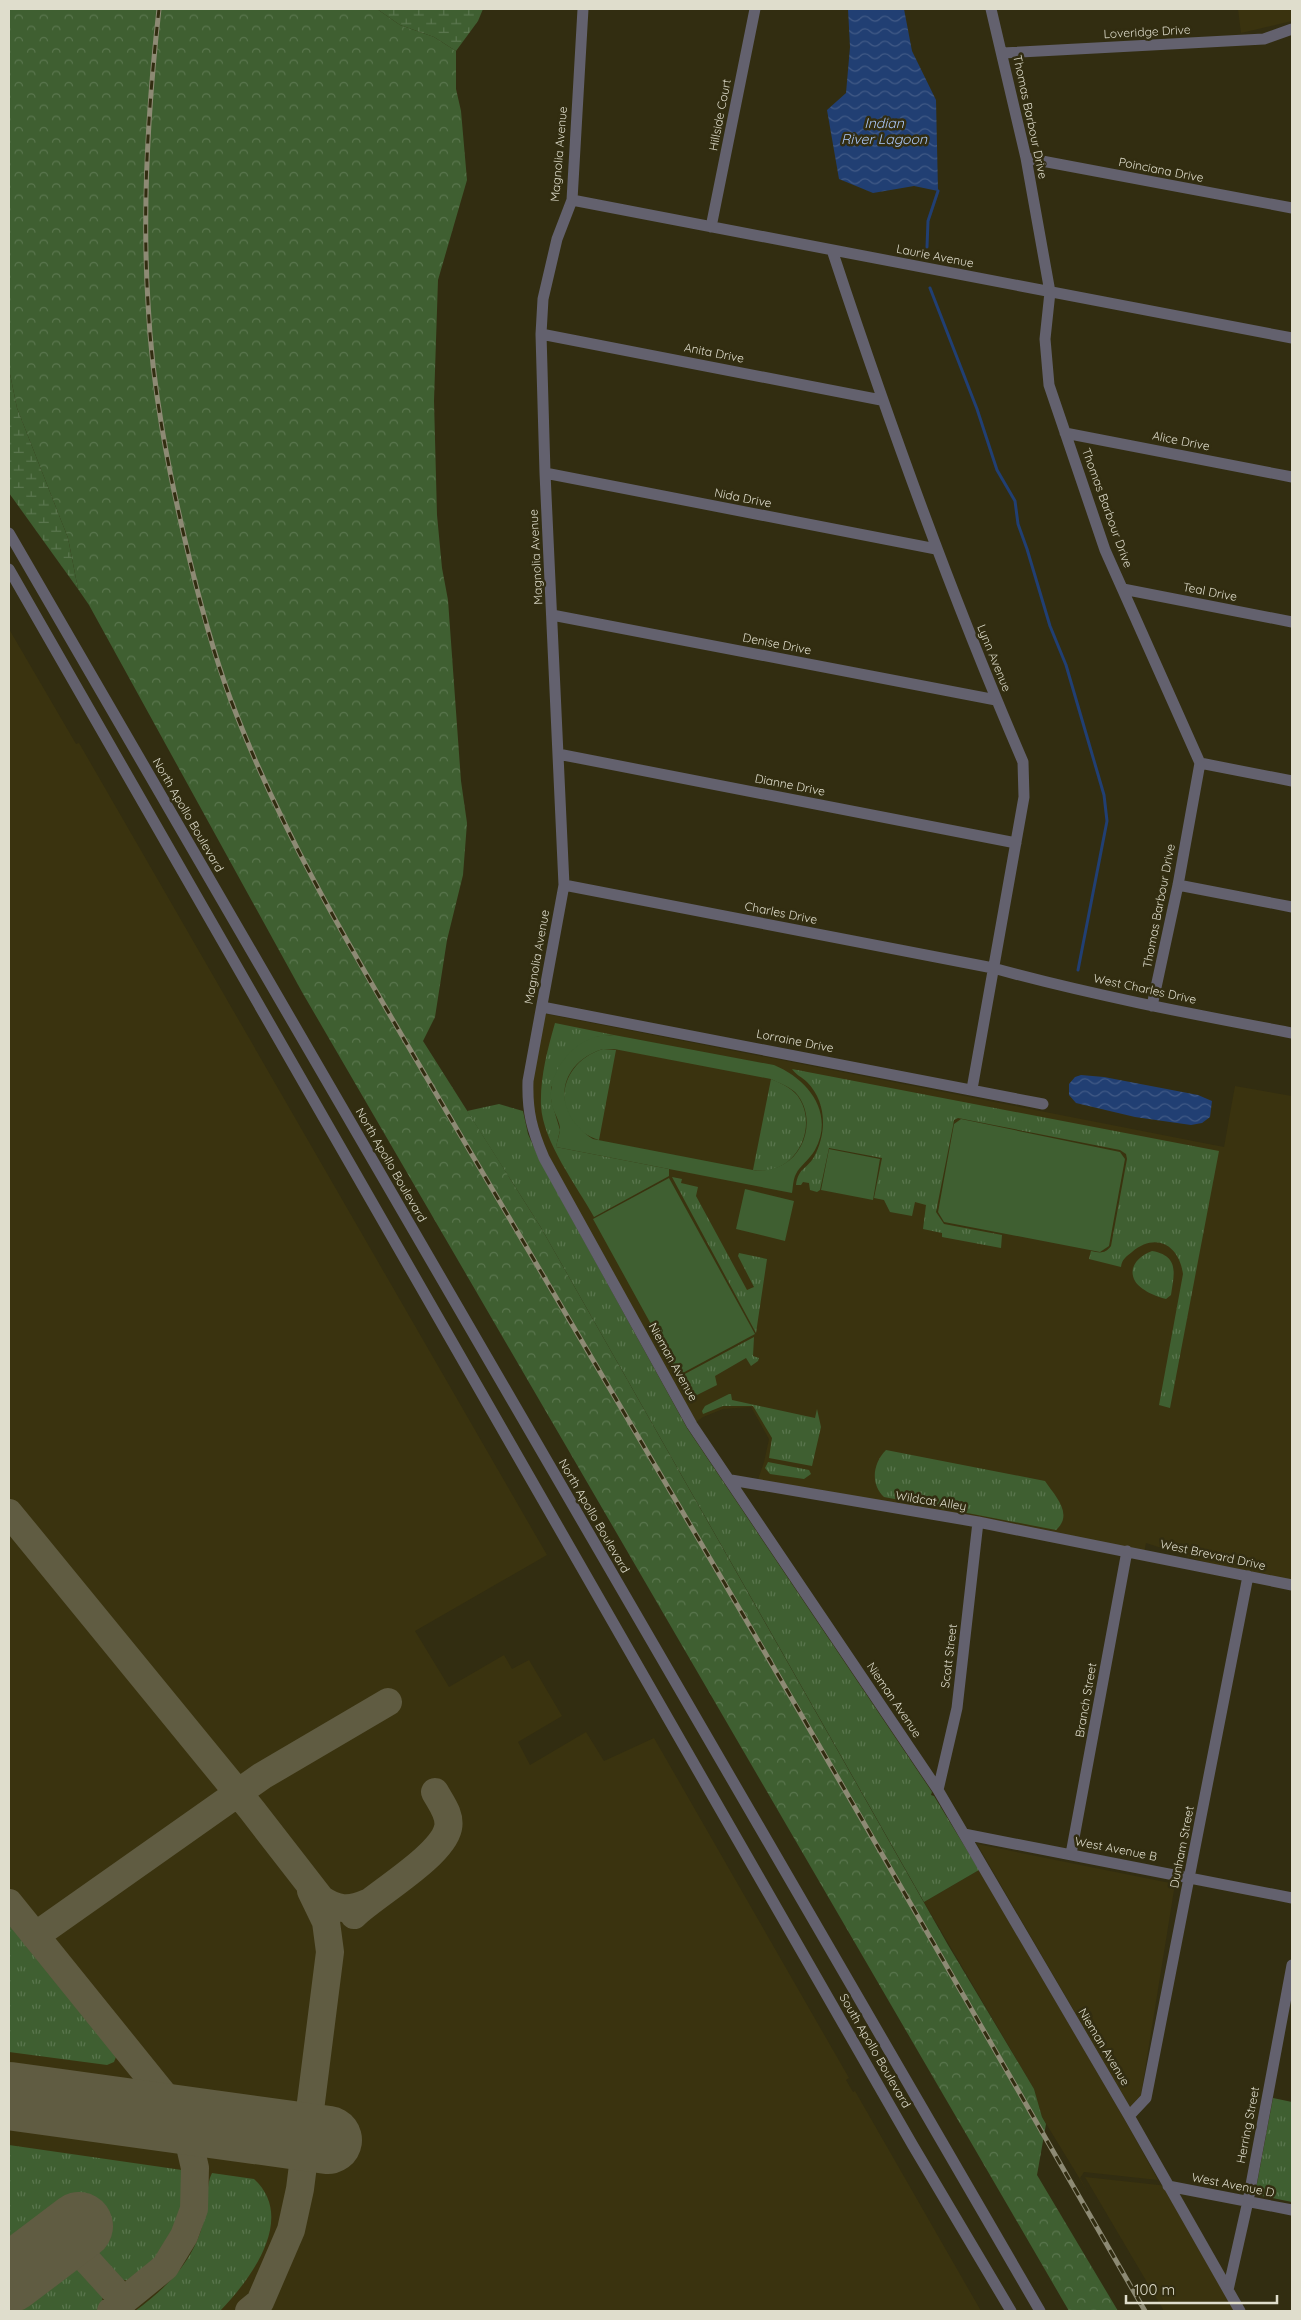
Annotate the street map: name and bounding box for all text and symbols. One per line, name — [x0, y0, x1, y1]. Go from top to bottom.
street label: Loveridge Drive — [1103, 22, 1191, 41]
street label: Thomas Barbour Drive — [1010, 54, 1051, 180]
street label: Hillside Court — [705, 78, 734, 152]
street label: Magnolia Avenue — [547, 105, 570, 202]
water label: Indian River Lagoon — [841, 114, 928, 148]
street label: Poinciana Drive — [1117, 154, 1205, 185]
street label: Laurie Avenue — [895, 241, 975, 270]
street label: Anita Drive — [683, 339, 746, 366]
street label: Alice Drive — [1151, 428, 1211, 453]
street label: Thomas Barbour Drive — [1079, 446, 1136, 570]
street label: Nida Drive — [713, 485, 773, 510]
street label: Magnolia Avenue — [525, 509, 545, 605]
street label: Teal Drive — [1182, 579, 1239, 604]
street label: Lynn Avenue — [974, 622, 1015, 694]
street label: Denise Drive — [742, 630, 813, 658]
street label: North Apollo Boulevard — [150, 755, 227, 875]
street label: Dianne Drive — [754, 770, 827, 799]
street label: Thomas Barbour Drive — [1139, 842, 1178, 969]
street label: Charles Drive — [743, 898, 819, 927]
street label: Magnolia Avenue — [521, 908, 552, 1005]
street label: West Charles Drive — [1092, 970, 1198, 1007]
street label: Lorraine Drive — [755, 1026, 835, 1055]
street label: North Apollo Boulevard — [353, 1105, 430, 1225]
street label: Nieman Avenue — [646, 1320, 701, 1404]
street label: North Apollo Boulevard — [556, 1456, 633, 1576]
street label: Wildcat Alley — [895, 1487, 968, 1514]
street label: West Brevard Drive — [1159, 1536, 1267, 1573]
street label: Scott Street — [937, 1623, 960, 1689]
street label: Nieman Avenue — [864, 1659, 925, 1740]
street label: Branch Street — [1072, 1661, 1099, 1738]
street label: Dunham Street — [1166, 1804, 1197, 1889]
street label: West Avenue B — [1074, 1833, 1159, 1864]
street label: South Apollo Boulevard — [837, 1991, 914, 2111]
street label: Nieman Avenue — [1075, 2005, 1134, 2088]
street label: Herring Street — [1233, 2085, 1262, 2164]
street label: West Avenue D — [1190, 2169, 1276, 2200]
scale bar — [1126, 2272, 1277, 2304]
text: 100 m — [1134, 2280, 1175, 2299]

